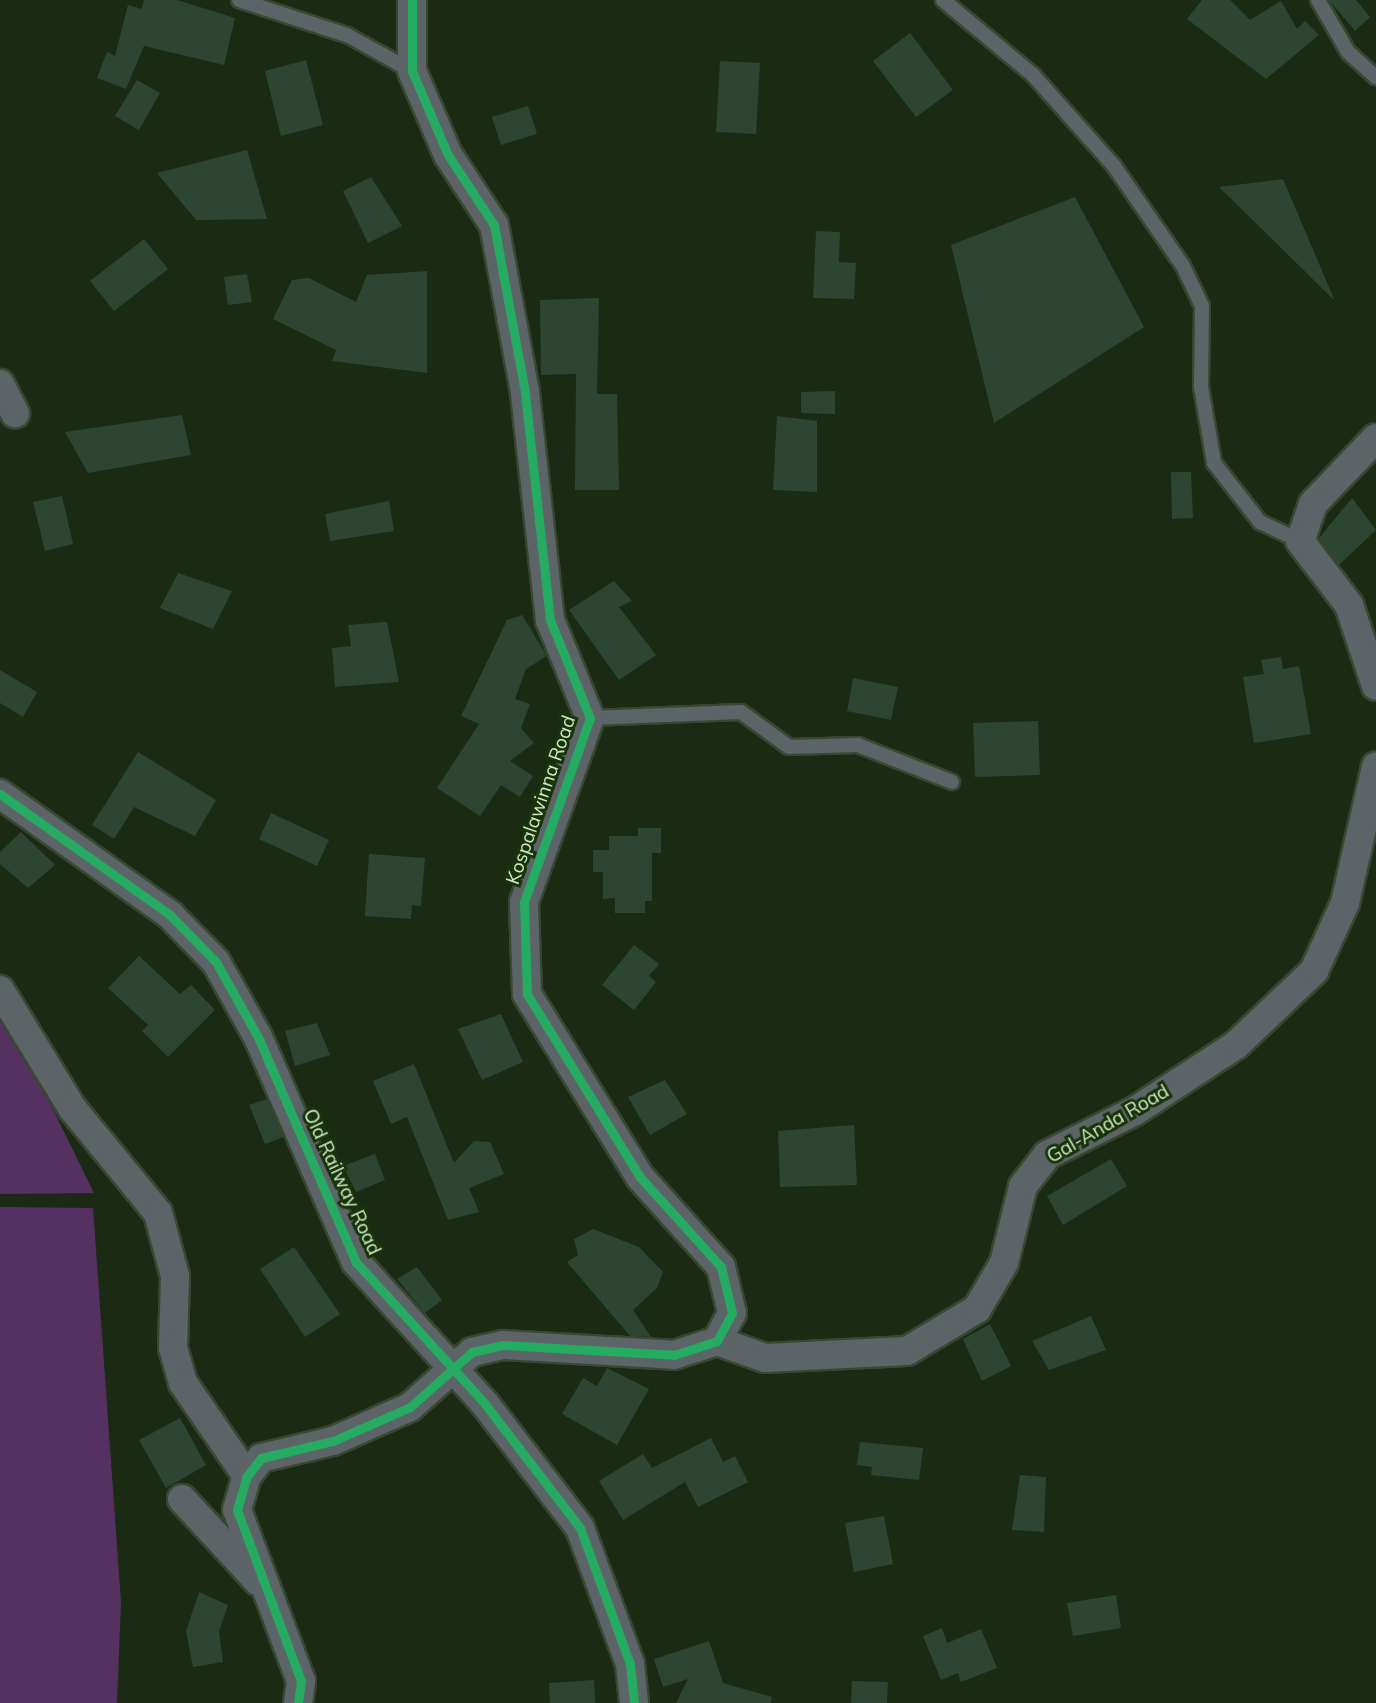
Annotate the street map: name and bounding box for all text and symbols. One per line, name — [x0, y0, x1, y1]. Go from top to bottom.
street label: Kospalawinna Road — [501, 713, 581, 887]
street label: Gal-Anda Road — [1043, 1080, 1173, 1168]
street label: Old Railway Road — [298, 1105, 386, 1259]

